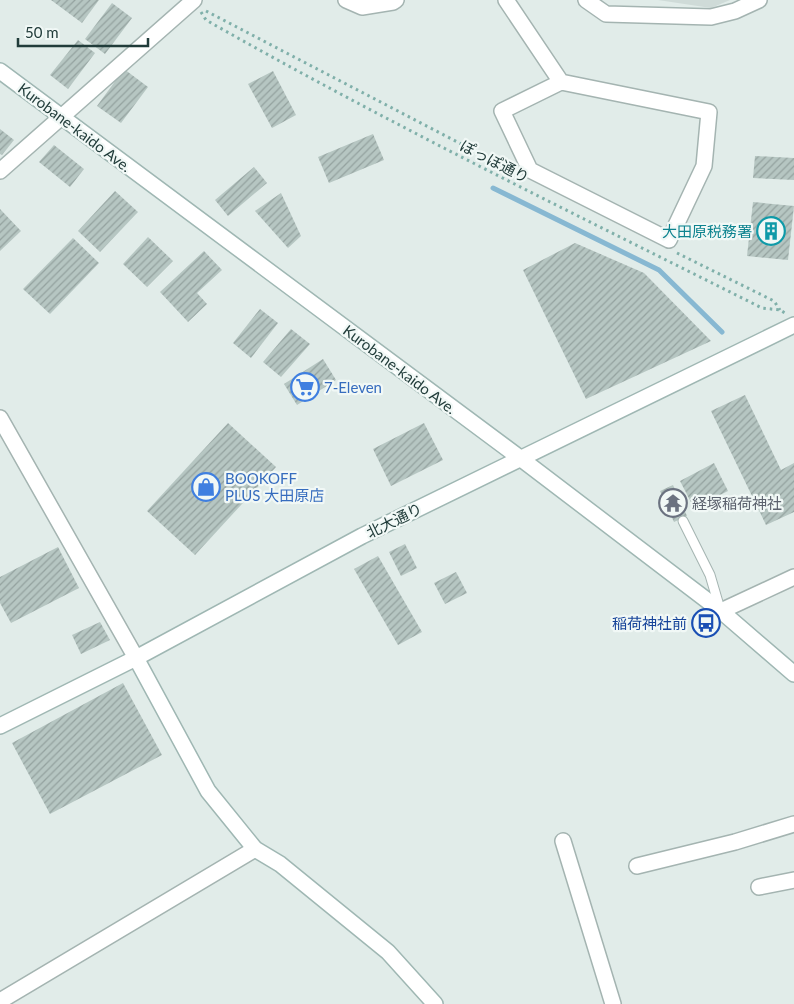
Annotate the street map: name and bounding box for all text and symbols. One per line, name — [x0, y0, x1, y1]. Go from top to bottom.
scale bar — [18, 15, 148, 47]
text: 50 m — [25, 23, 59, 41]
street label: Kurobane-kaido Ave. — [15, 79, 135, 175]
street label: ぽっぽ通り — [457, 136, 533, 186]
building icon: 大田原税務署 — [756, 216, 786, 246]
place label: 大田原税務署 — [662, 222, 752, 240]
street label: Kurobane-kaido Ave. — [340, 321, 460, 417]
supermarket icon: 7-Eleven — [290, 372, 320, 402]
place label: 7-Eleven — [324, 378, 382, 396]
place label: BOOKOFF PLUS 大田原店 — [225, 469, 324, 504]
shop icon: BOOKOFF PLUS 大田原店 — [191, 472, 221, 502]
temple icon: 経塚稲荷神社 — [658, 488, 688, 518]
place label: 経塚稲荷神社 — [692, 494, 782, 512]
street label: 北大通り — [363, 499, 425, 541]
bus stop icon: 稲荷神社前 — [691, 608, 721, 638]
place label: 稲荷神社前 — [612, 614, 687, 632]

